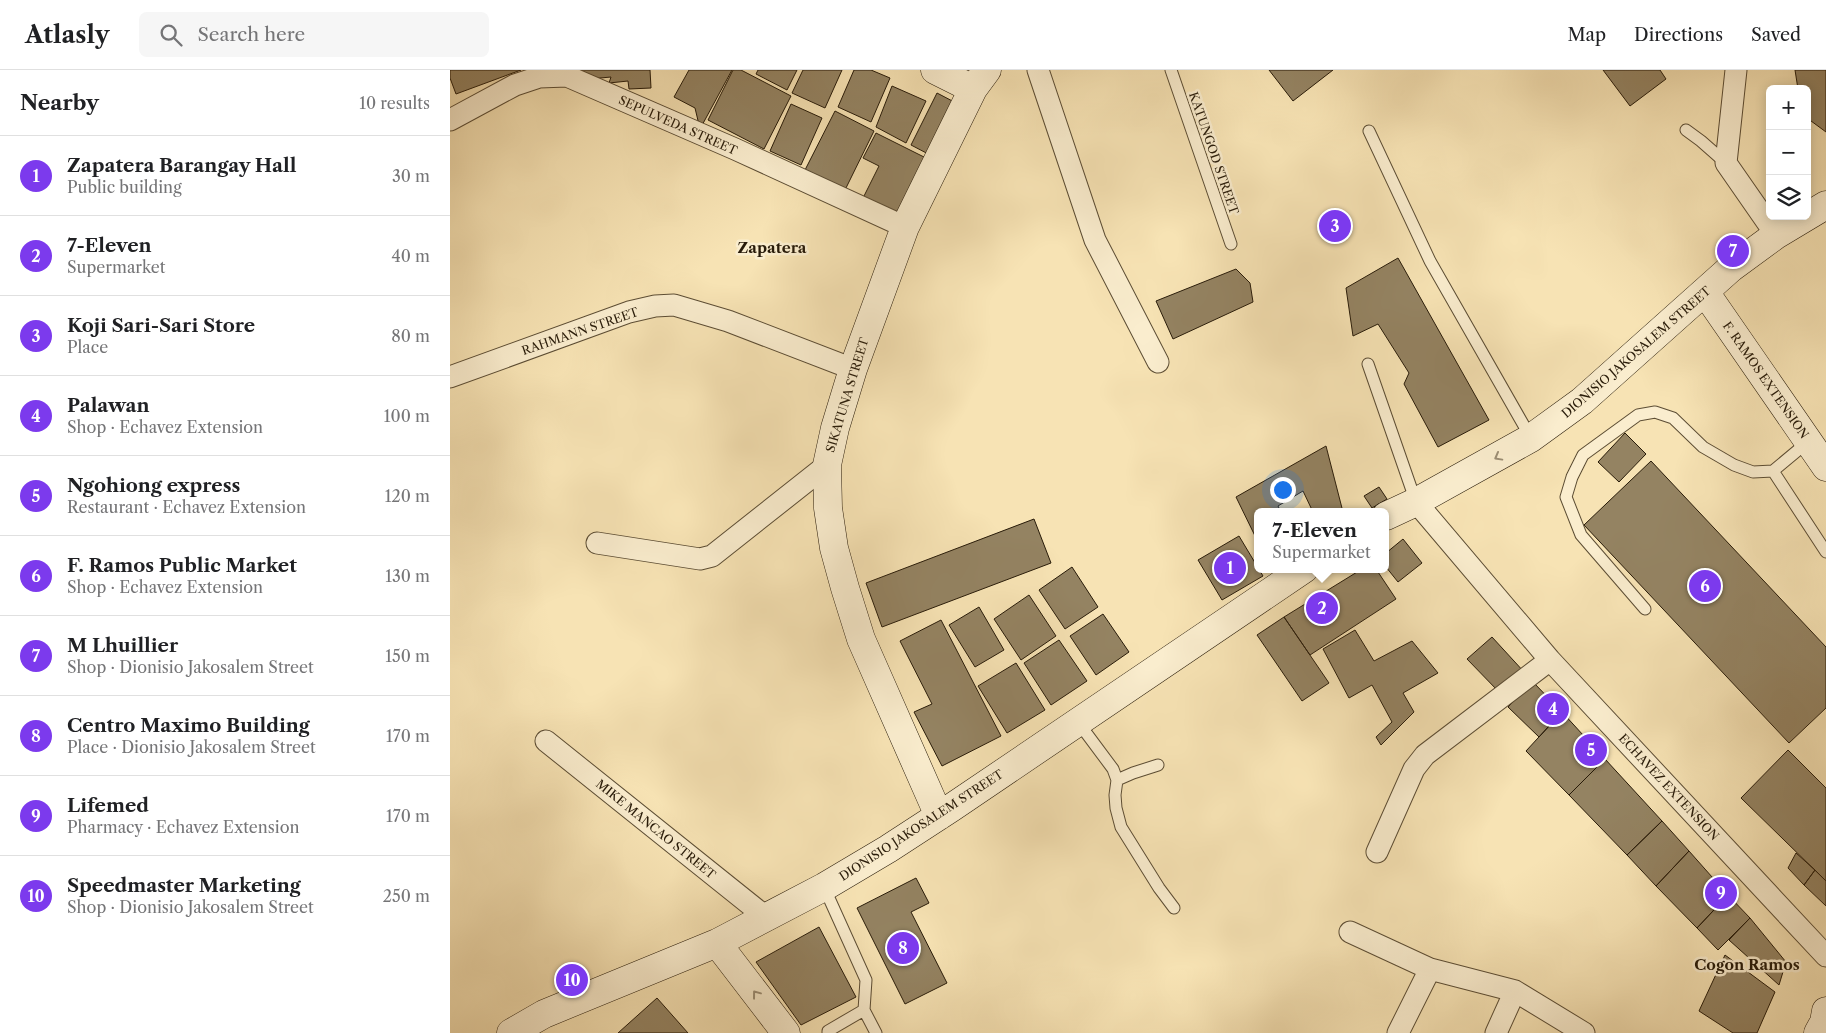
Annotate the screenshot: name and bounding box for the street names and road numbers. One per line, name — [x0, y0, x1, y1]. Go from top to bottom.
street label: KATUNGOD STREET — [1186, 90, 1242, 216]
street label: SEPULVEDA STREET — [617, 92, 739, 158]
street label: DIONISIO JAKOSALEM STREET — [1558, 283, 1714, 421]
street label: RAHMANN STREET — [520, 304, 640, 358]
street label: F. RAMOS EXTENSION — [1720, 319, 1812, 441]
street label: SIKATUNA STREET — [822, 336, 872, 454]
street label: ECHAVEZ EXTENSION — [1616, 731, 1722, 843]
street label: DIONISIO JAKOSALEM STREET — [836, 766, 1006, 884]
street label: MIKE MANCAO STREET — [593, 776, 719, 882]

